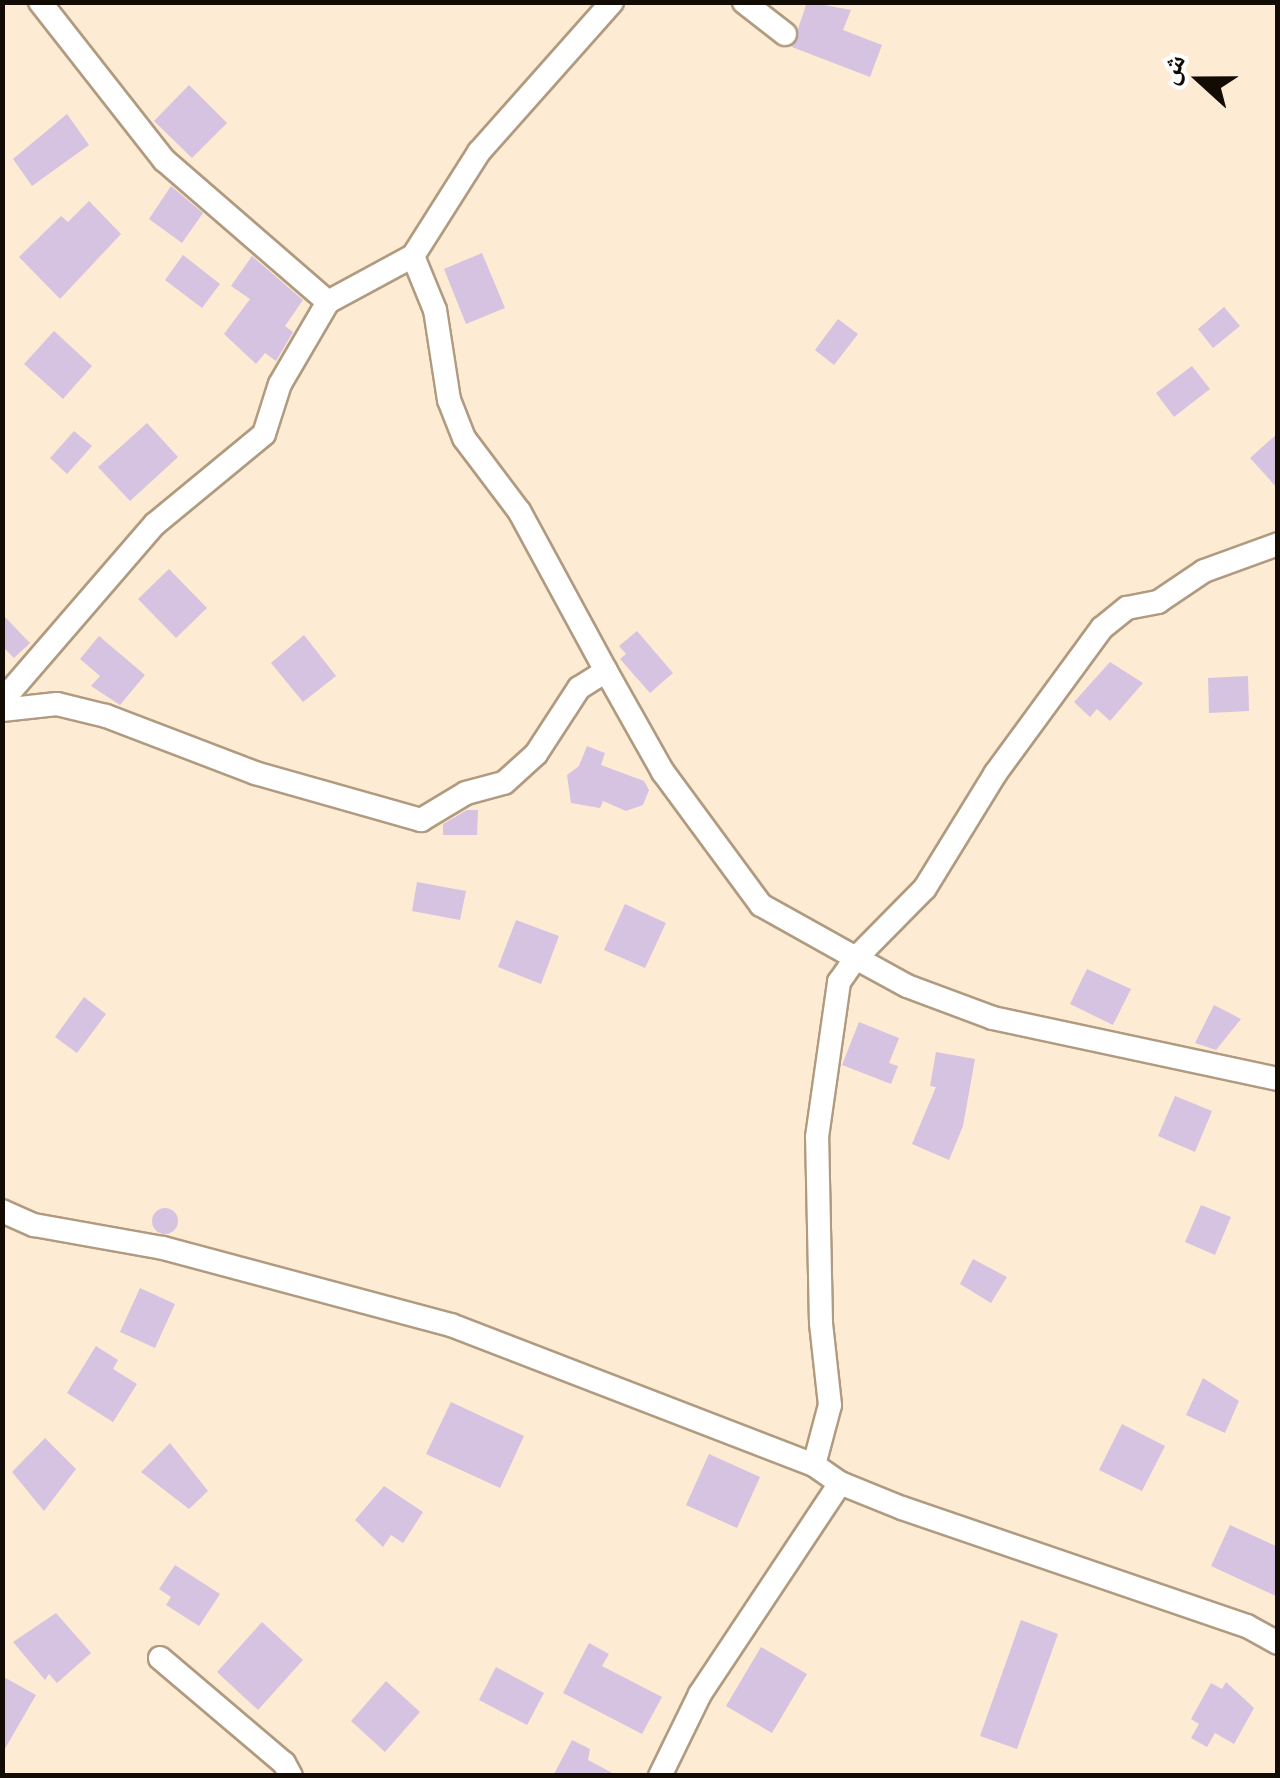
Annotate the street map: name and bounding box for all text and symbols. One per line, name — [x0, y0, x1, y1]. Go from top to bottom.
north arrow — [1150, 30, 1250, 130]
text: ش — [1151, 49, 1192, 89]

